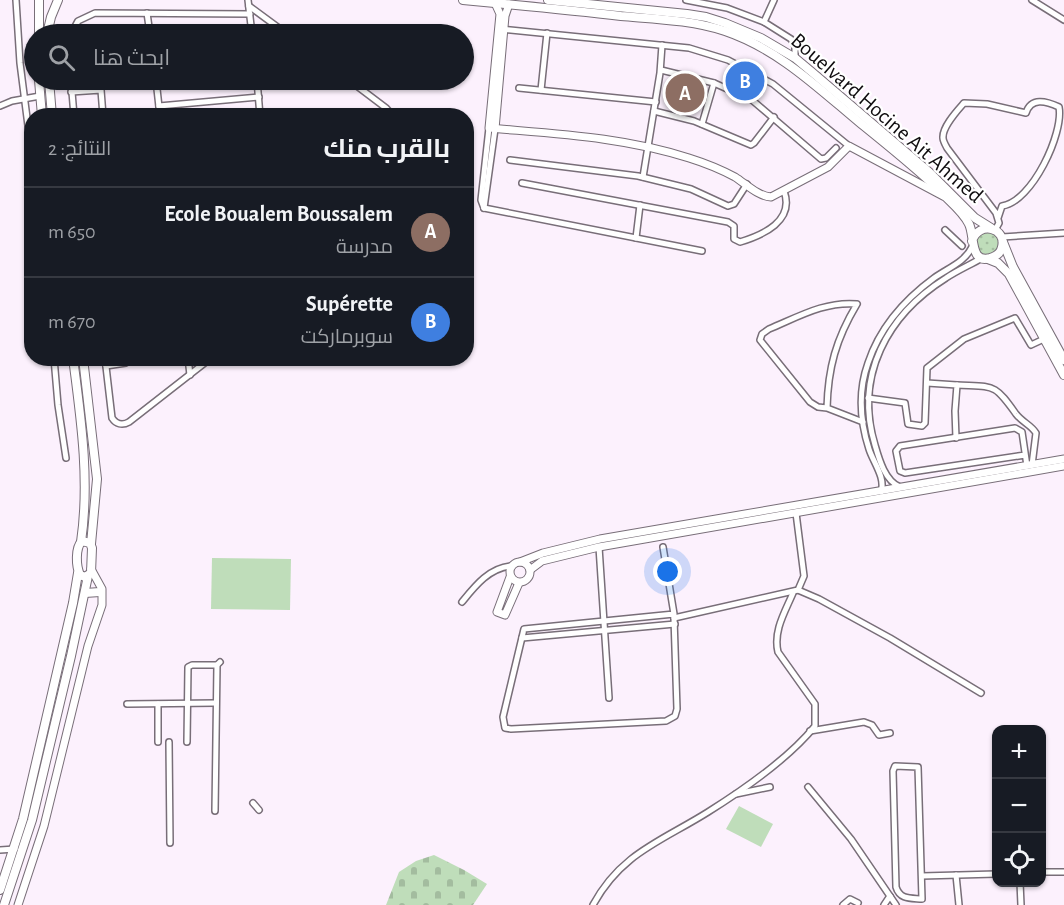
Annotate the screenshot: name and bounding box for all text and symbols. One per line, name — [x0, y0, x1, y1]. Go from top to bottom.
search box — [24, 24, 474, 90]
street label: Bouelvard Hocine Ait Ahmed — [787, 29, 987, 207]
icon: search — [45, 41, 78, 74]
text: ابحث هنا — [93, 47, 170, 69]
pin: B — [726, 58, 764, 104]
pin: A — [666, 70, 704, 116]
text: بالقرب منك — [323, 136, 450, 162]
text: النتائج: 2 — [48, 139, 111, 159]
text: Ecole Boualem Boussalem — [164, 203, 393, 225]
text: 650 m — [48, 222, 96, 242]
text: A — [425, 222, 437, 242]
text: مدرسة — [336, 237, 393, 257]
text: Supérette — [306, 293, 393, 315]
text: 670 m — [48, 312, 96, 332]
text: B — [425, 312, 436, 332]
text: سوبرماركت — [301, 327, 393, 347]
your location — [653, 557, 682, 586]
map controls — [992, 725, 1046, 887]
button: + — [992, 725, 1046, 779]
button: − — [992, 779, 1046, 833]
button: locate — [992, 833, 1046, 887]

